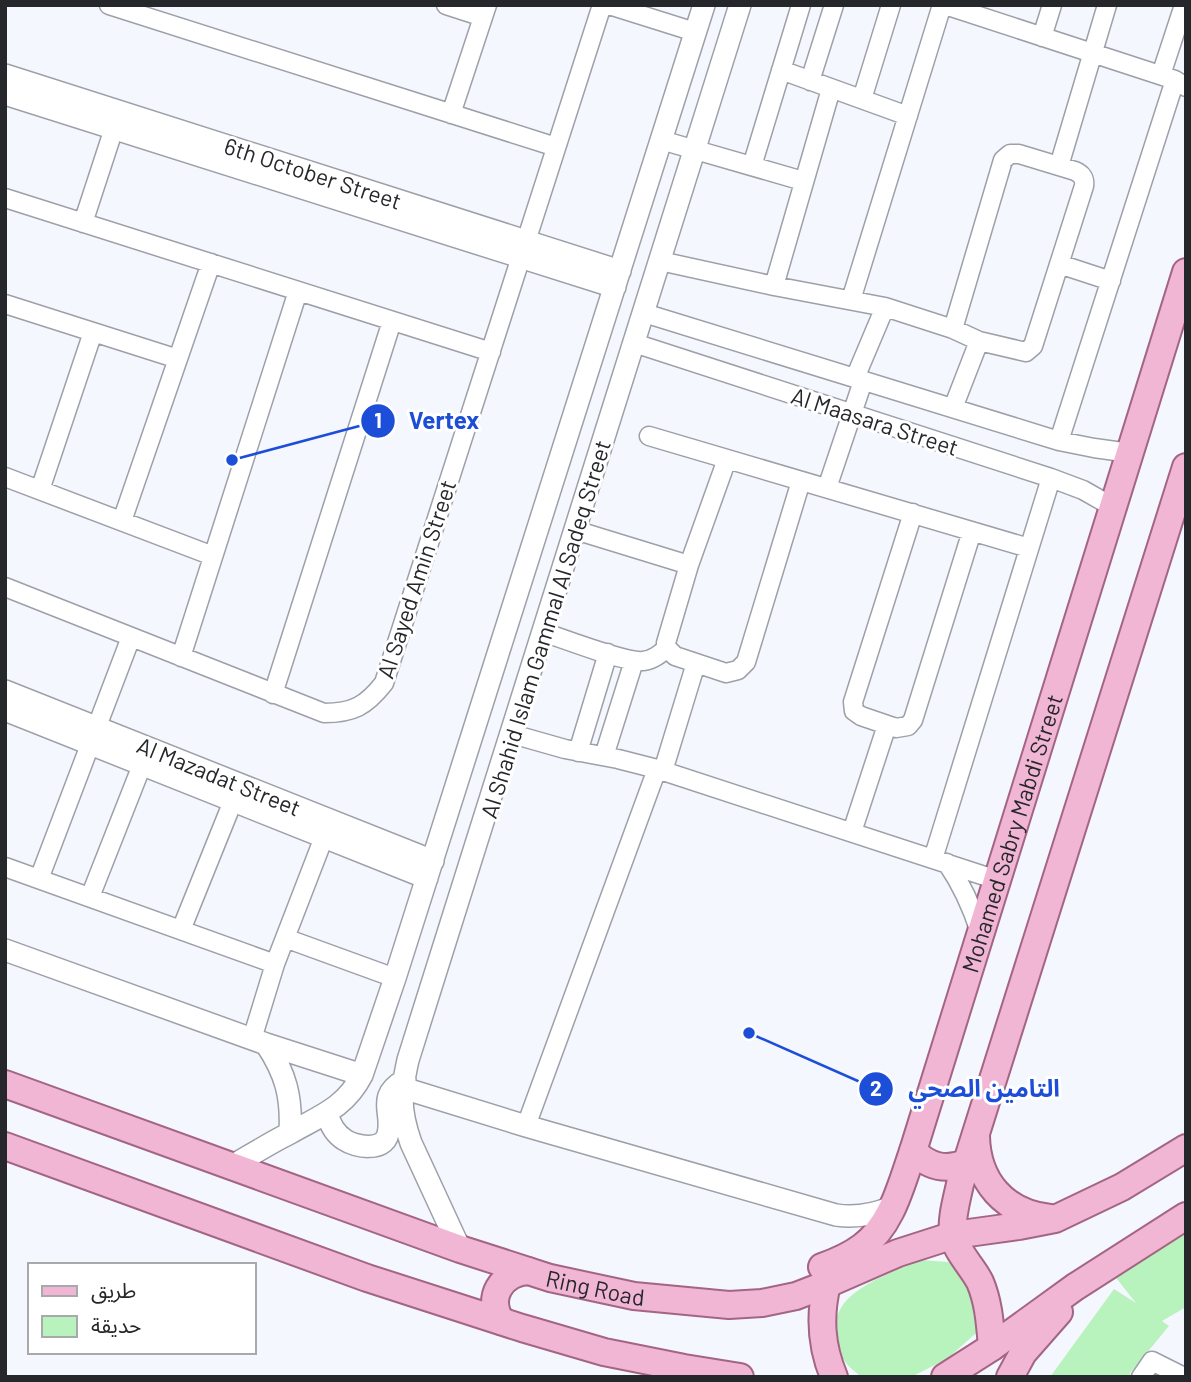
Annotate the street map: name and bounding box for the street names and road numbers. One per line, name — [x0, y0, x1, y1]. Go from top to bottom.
street label: 6th October Street — [221, 131, 405, 215]
street label: Al Maasara Street — [788, 381, 962, 461]
street label: Al Shahid Islam Gammal Al Sadeq Street — [474, 437, 616, 821]
street label: Al Sayed Amin Street — [371, 476, 461, 682]
street label: Mohamed Sabry Mabdi Street — [955, 691, 1068, 976]
street label: Al Mazadat Street — [133, 730, 305, 822]
street label: Ring Road — [544, 1264, 646, 1311]

